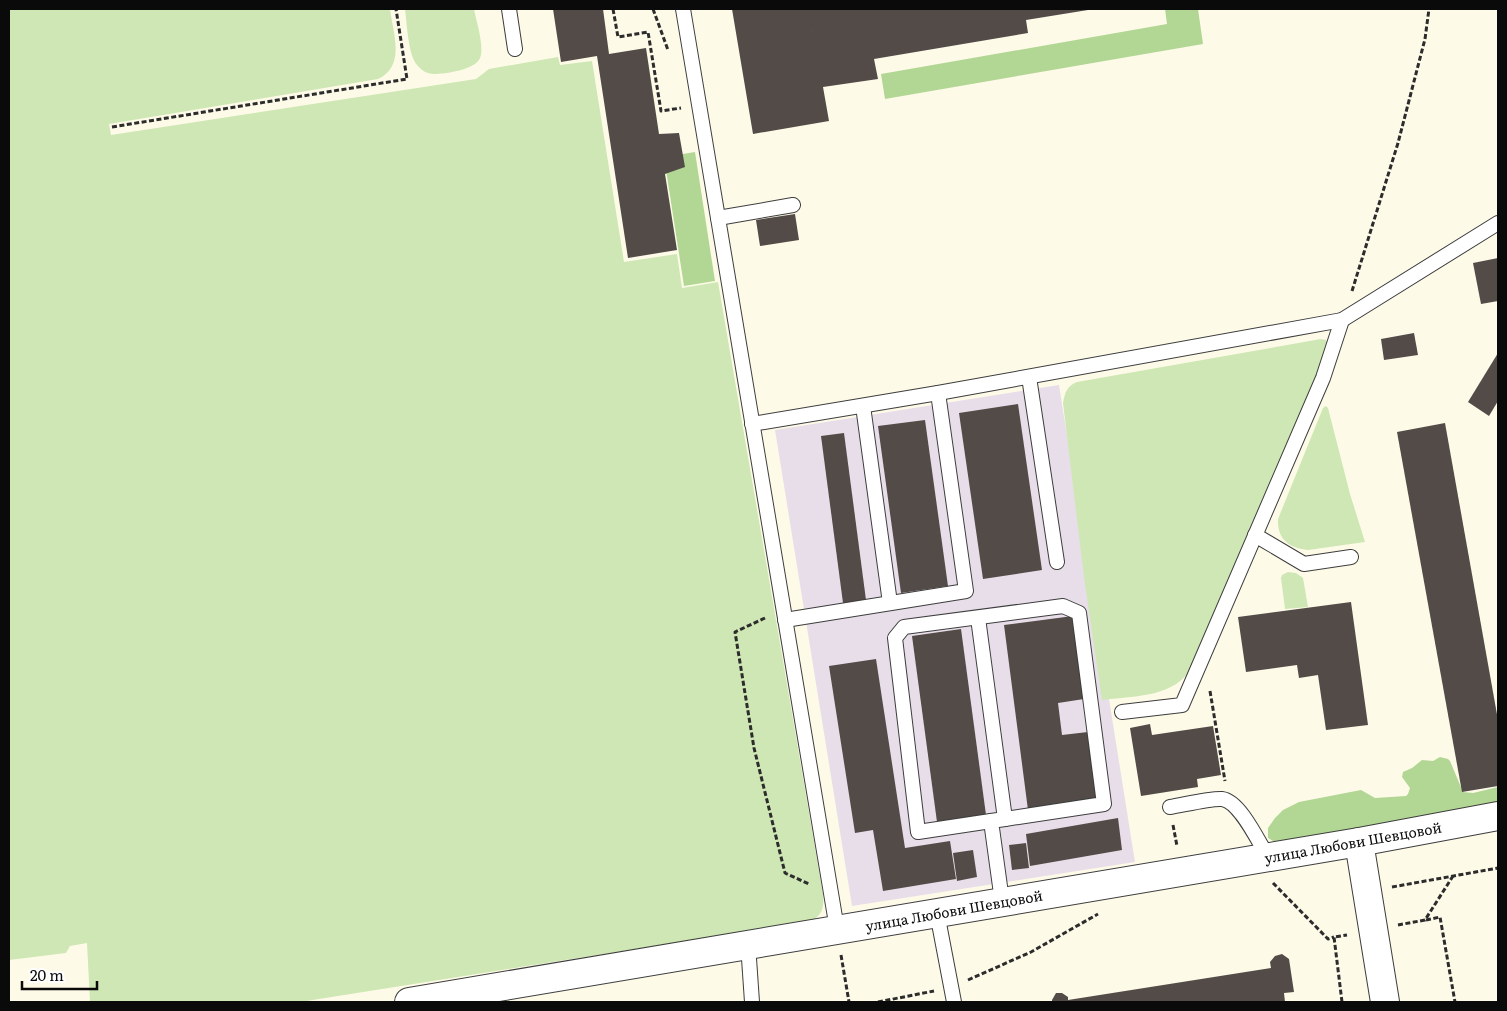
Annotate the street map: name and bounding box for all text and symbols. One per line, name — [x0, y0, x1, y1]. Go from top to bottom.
street label: улица Любови Шевцовой — [1263, 817, 1443, 867]
street label: улица Любови Шевцовой — [864, 885, 1044, 935]
scale bar — [22, 958, 98, 990]
text: 20 m — [30, 963, 64, 986]

